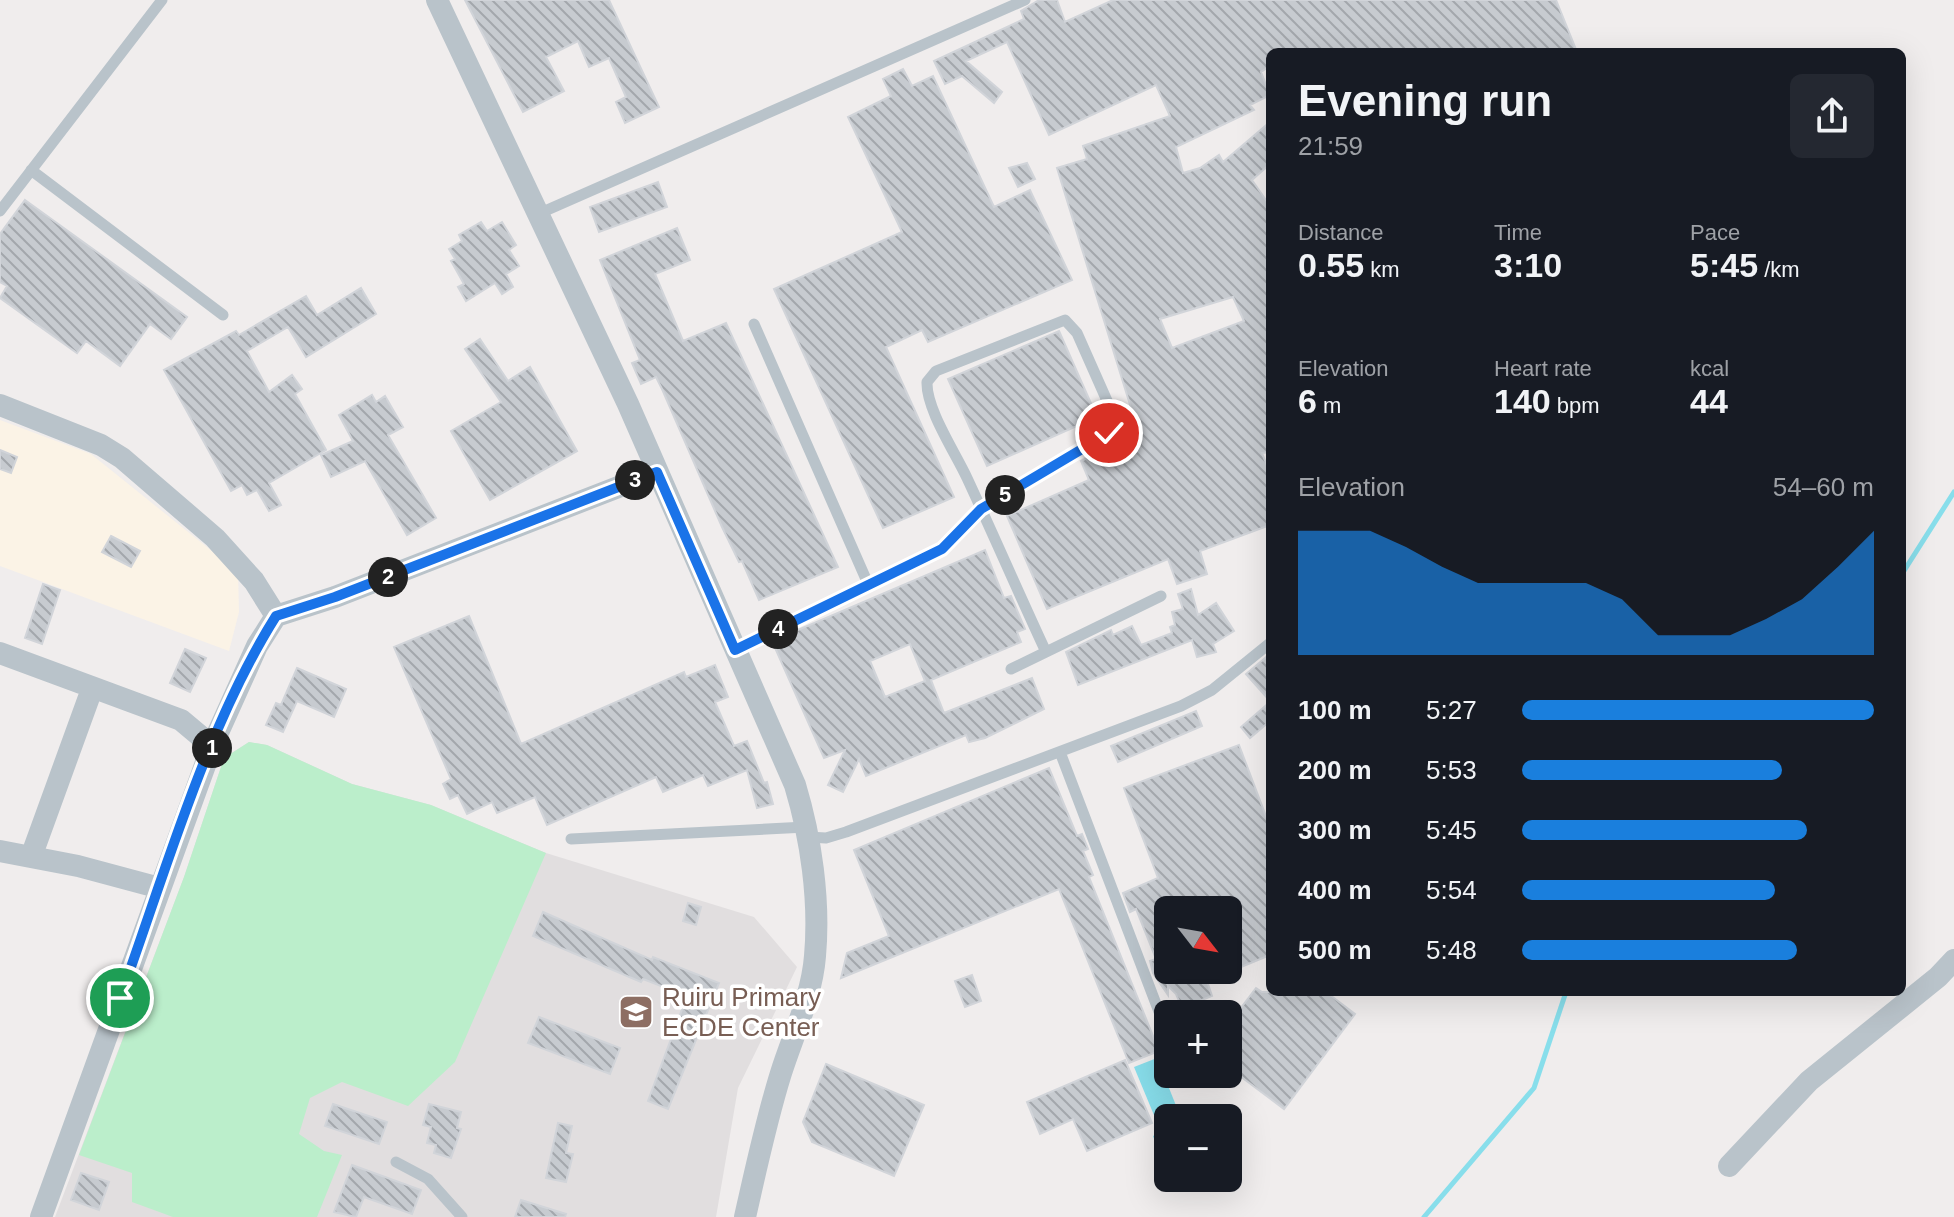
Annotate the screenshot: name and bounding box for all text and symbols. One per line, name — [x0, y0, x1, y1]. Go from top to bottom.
button: share — [1790, 74, 1874, 158]
text: Evening run — [1298, 76, 1552, 125]
text: 21:59 — [1298, 131, 1363, 161]
text: Distance — [1298, 220, 1384, 245]
text: Time — [1494, 220, 1542, 245]
text: Pace — [1690, 220, 1740, 245]
text: 0.55 — [1298, 246, 1364, 284]
text: 3:10 — [1494, 246, 1562, 284]
text: 5:45 — [1690, 246, 1758, 284]
text: km — [1364, 257, 1400, 282]
text: /km — [1758, 257, 1800, 282]
text: Elevation — [1298, 356, 1389, 381]
text: Heart rate — [1494, 356, 1592, 381]
text: kcal — [1690, 356, 1729, 381]
text: 6 — [1298, 382, 1317, 420]
text: 140 — [1494, 382, 1551, 420]
text: 44 — [1690, 382, 1728, 420]
text: m — [1317, 393, 1341, 418]
text: bpm — [1551, 393, 1600, 418]
pin — [1075, 399, 1143, 467]
icon: check — [1087, 411, 1131, 455]
pin: 3 — [615, 460, 655, 500]
text: 3 — [629, 467, 641, 492]
text: Elevation — [1298, 472, 1405, 502]
text: 54–60 m — [1773, 472, 1874, 502]
pin: 5 — [985, 475, 1025, 515]
text: 5 — [999, 482, 1011, 507]
pin: 2 — [368, 557, 408, 597]
text: 2 — [382, 564, 394, 589]
pin: 4 — [758, 609, 798, 649]
text: 4 — [772, 616, 784, 641]
text: 100 m — [1298, 695, 1372, 725]
text: 5:27 — [1426, 695, 1477, 725]
pin: 1 — [192, 728, 232, 768]
text: 1 — [206, 735, 218, 760]
text: 200 m — [1298, 755, 1372, 785]
text: 5:53 — [1426, 755, 1477, 785]
text: 300 m — [1298, 815, 1372, 845]
text: 5:45 — [1426, 815, 1477, 845]
text: 400 m — [1298, 875, 1372, 905]
text: 5:54 — [1426, 875, 1477, 905]
north arrow — [1154, 896, 1242, 984]
map controls — [1154, 896, 1242, 1192]
text: 500 m — [1298, 935, 1372, 965]
text: 5:48 — [1426, 935, 1477, 965]
pin — [86, 964, 154, 1032]
icon: arrive — [98, 976, 142, 1020]
place label: Ruiru Primary ECDE Center — [662, 982, 821, 1042]
school or university icon: Ruiru Primary ECDE Center — [617, 993, 655, 1031]
button: + — [1154, 1000, 1242, 1088]
button: − — [1154, 1104, 1242, 1192]

